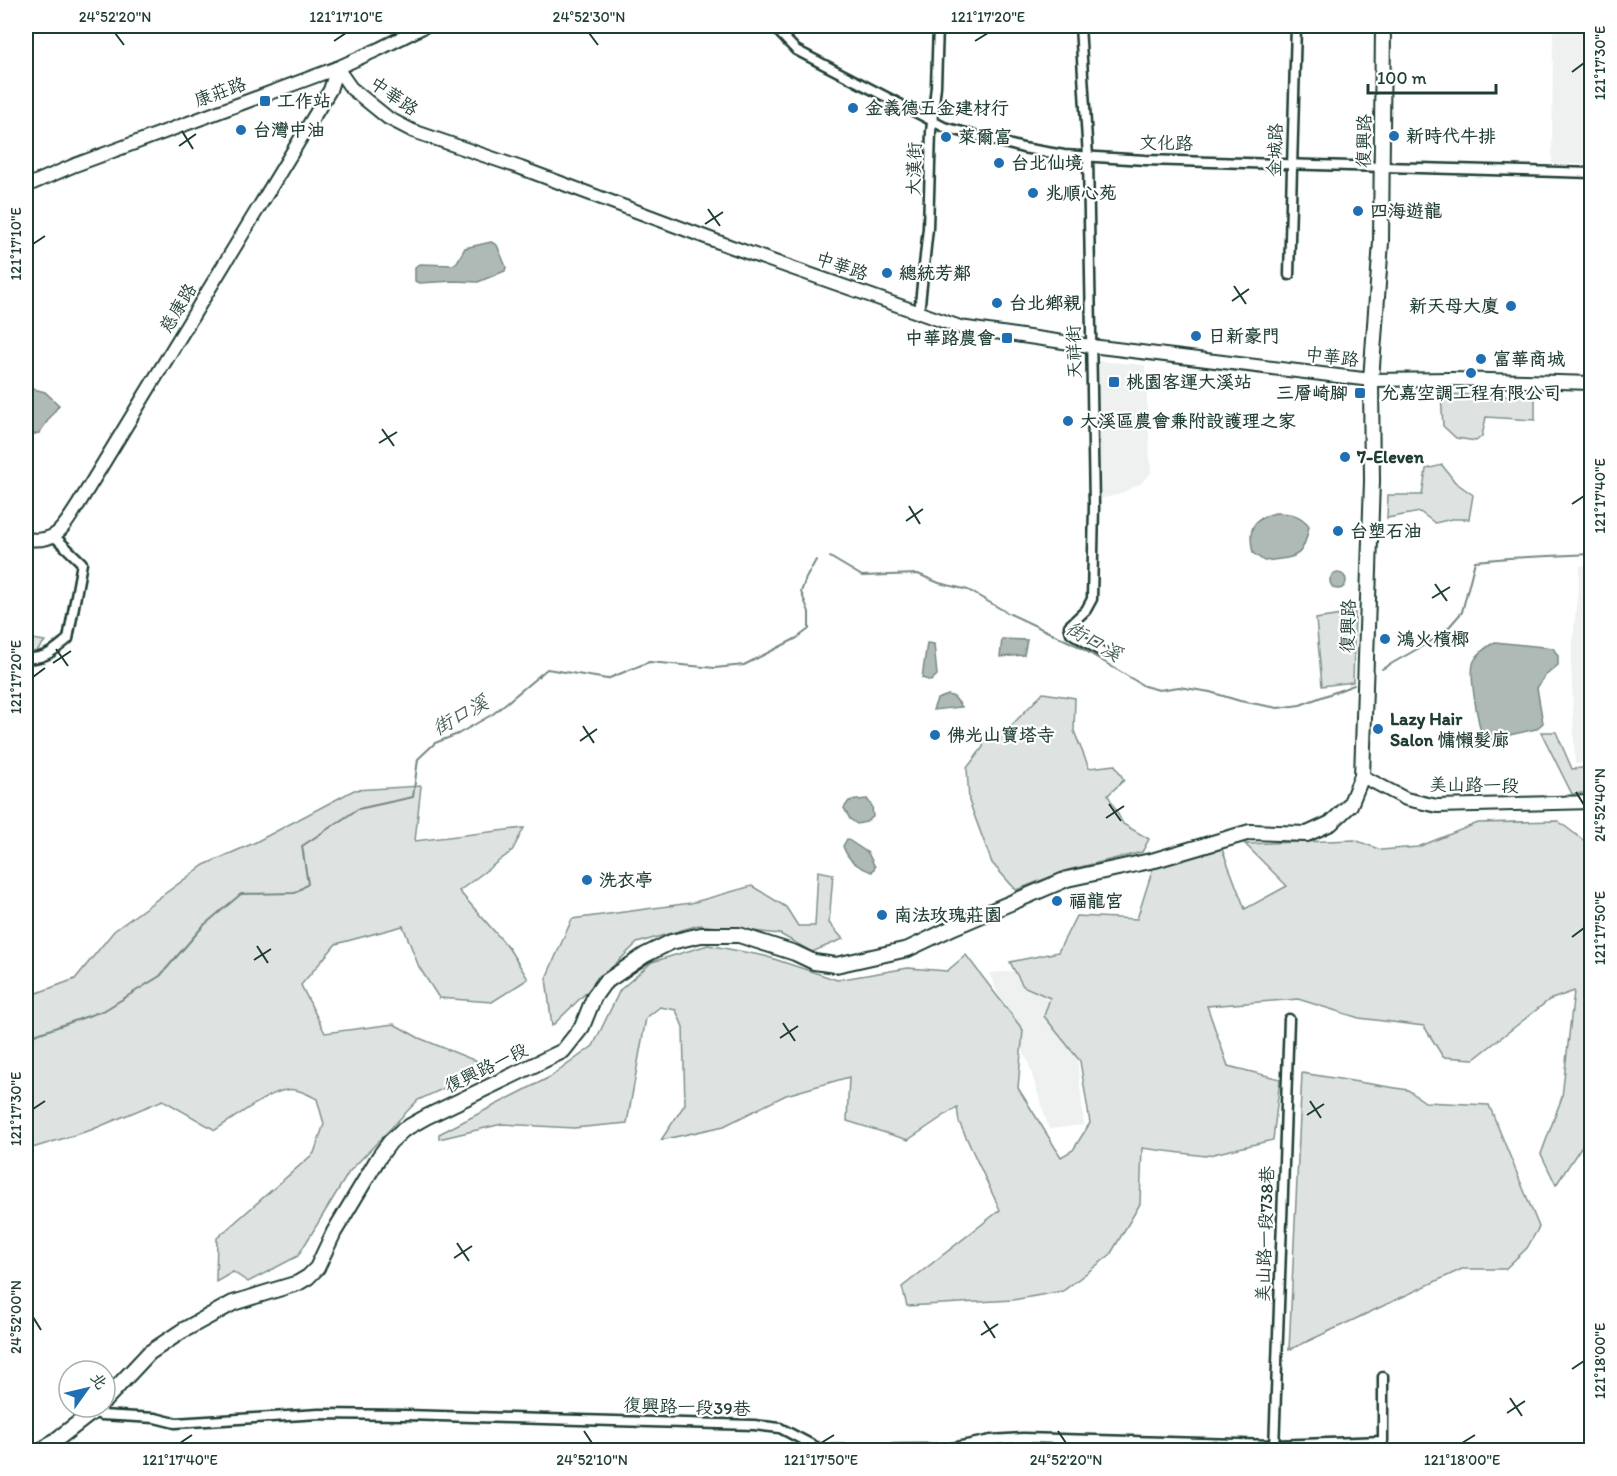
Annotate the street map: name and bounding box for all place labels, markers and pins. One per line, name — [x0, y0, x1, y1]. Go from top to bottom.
place label: 工作站 — [277, 90, 331, 112]
marker: 工作站 — [258, 94, 272, 108]
place label: 金義德五金建材行 — [865, 97, 1009, 119]
marker: 金義德五金建材行 — [846, 101, 860, 115]
place label: 台灣中油 — [253, 119, 325, 141]
marker: 台灣中油 — [234, 123, 248, 137]
place label: 新時代牛排 — [1406, 125, 1496, 147]
place label: 萊爾富 — [958, 126, 1012, 148]
marker: 新時代牛排 — [1387, 129, 1401, 143]
marker: 萊爾富 — [939, 130, 953, 144]
place label: 台北仙境 — [1011, 152, 1083, 174]
marker: 台北仙境 — [992, 156, 1006, 170]
place label: 兆順心苑 — [1045, 182, 1117, 204]
marker: 兆順心苑 — [1026, 186, 1040, 200]
place label: 四海遊龍 — [1370, 200, 1442, 222]
marker: 四海遊龍 — [1351, 204, 1365, 218]
place label: 總統芳鄰 — [899, 262, 971, 284]
marker: 總統芳鄰 — [880, 266, 894, 280]
place label: 台北鄉親 — [1009, 292, 1081, 314]
place label: 新天母大廈 — [1409, 295, 1499, 317]
marker: 台北鄉親 — [990, 296, 1004, 310]
marker: 新天母大廈 — [1504, 299, 1518, 313]
place label: 日新豪門 — [1208, 325, 1280, 347]
place label: 中華路農會 — [905, 327, 995, 349]
marker: 日新豪門 — [1189, 329, 1203, 343]
marker: 中華路農會 — [1000, 331, 1014, 345]
place label: 富華商城 — [1493, 348, 1565, 370]
marker: 富華商城 — [1474, 352, 1488, 366]
marker: 允嘉空調工程有限公司 — [1464, 366, 1478, 380]
place label: 桃園客運大溪站 — [1126, 371, 1252, 393]
marker: 桃園客運大溪站 — [1107, 375, 1121, 389]
place label: 三層崎腳 — [1276, 382, 1348, 404]
place label: 允嘉空調工程有限公司 — [1381, 382, 1561, 404]
marker: 三層崎腳 — [1353, 386, 1367, 400]
place label: 大溪區農會兼附設護理之家 — [1080, 410, 1296, 432]
marker: 大溪區農會兼附設護理之家 — [1061, 414, 1075, 428]
place label: 7-Eleven — [1356, 446, 1425, 468]
marker: 7-Eleven — [1338, 450, 1352, 464]
place label: 台塑石油 — [1350, 520, 1422, 542]
marker: 台塑石油 — [1331, 524, 1345, 538]
place label: 鴻火檳榔 — [1397, 628, 1469, 650]
marker: 鴻火檳榔 — [1378, 632, 1392, 646]
place label: Lazy Hair Salon 慵懶髮廊 — [1390, 708, 1509, 751]
marker: Lazy Hair Salon 慵懶髮廊 — [1371, 722, 1385, 736]
place label: 佛光山寶塔寺 — [947, 724, 1055, 746]
marker: 佛光山寶塔寺 — [928, 728, 942, 742]
place label: 洗衣亭 — [599, 869, 653, 891]
marker: 洗衣亭 — [580, 873, 594, 887]
place label: 福龍宮 — [1069, 890, 1123, 912]
marker: 福龍宮 — [1050, 894, 1064, 908]
place label: 南法玫瑰莊園 — [894, 904, 1002, 926]
marker: 南法玫瑰莊園 — [875, 908, 889, 922]

